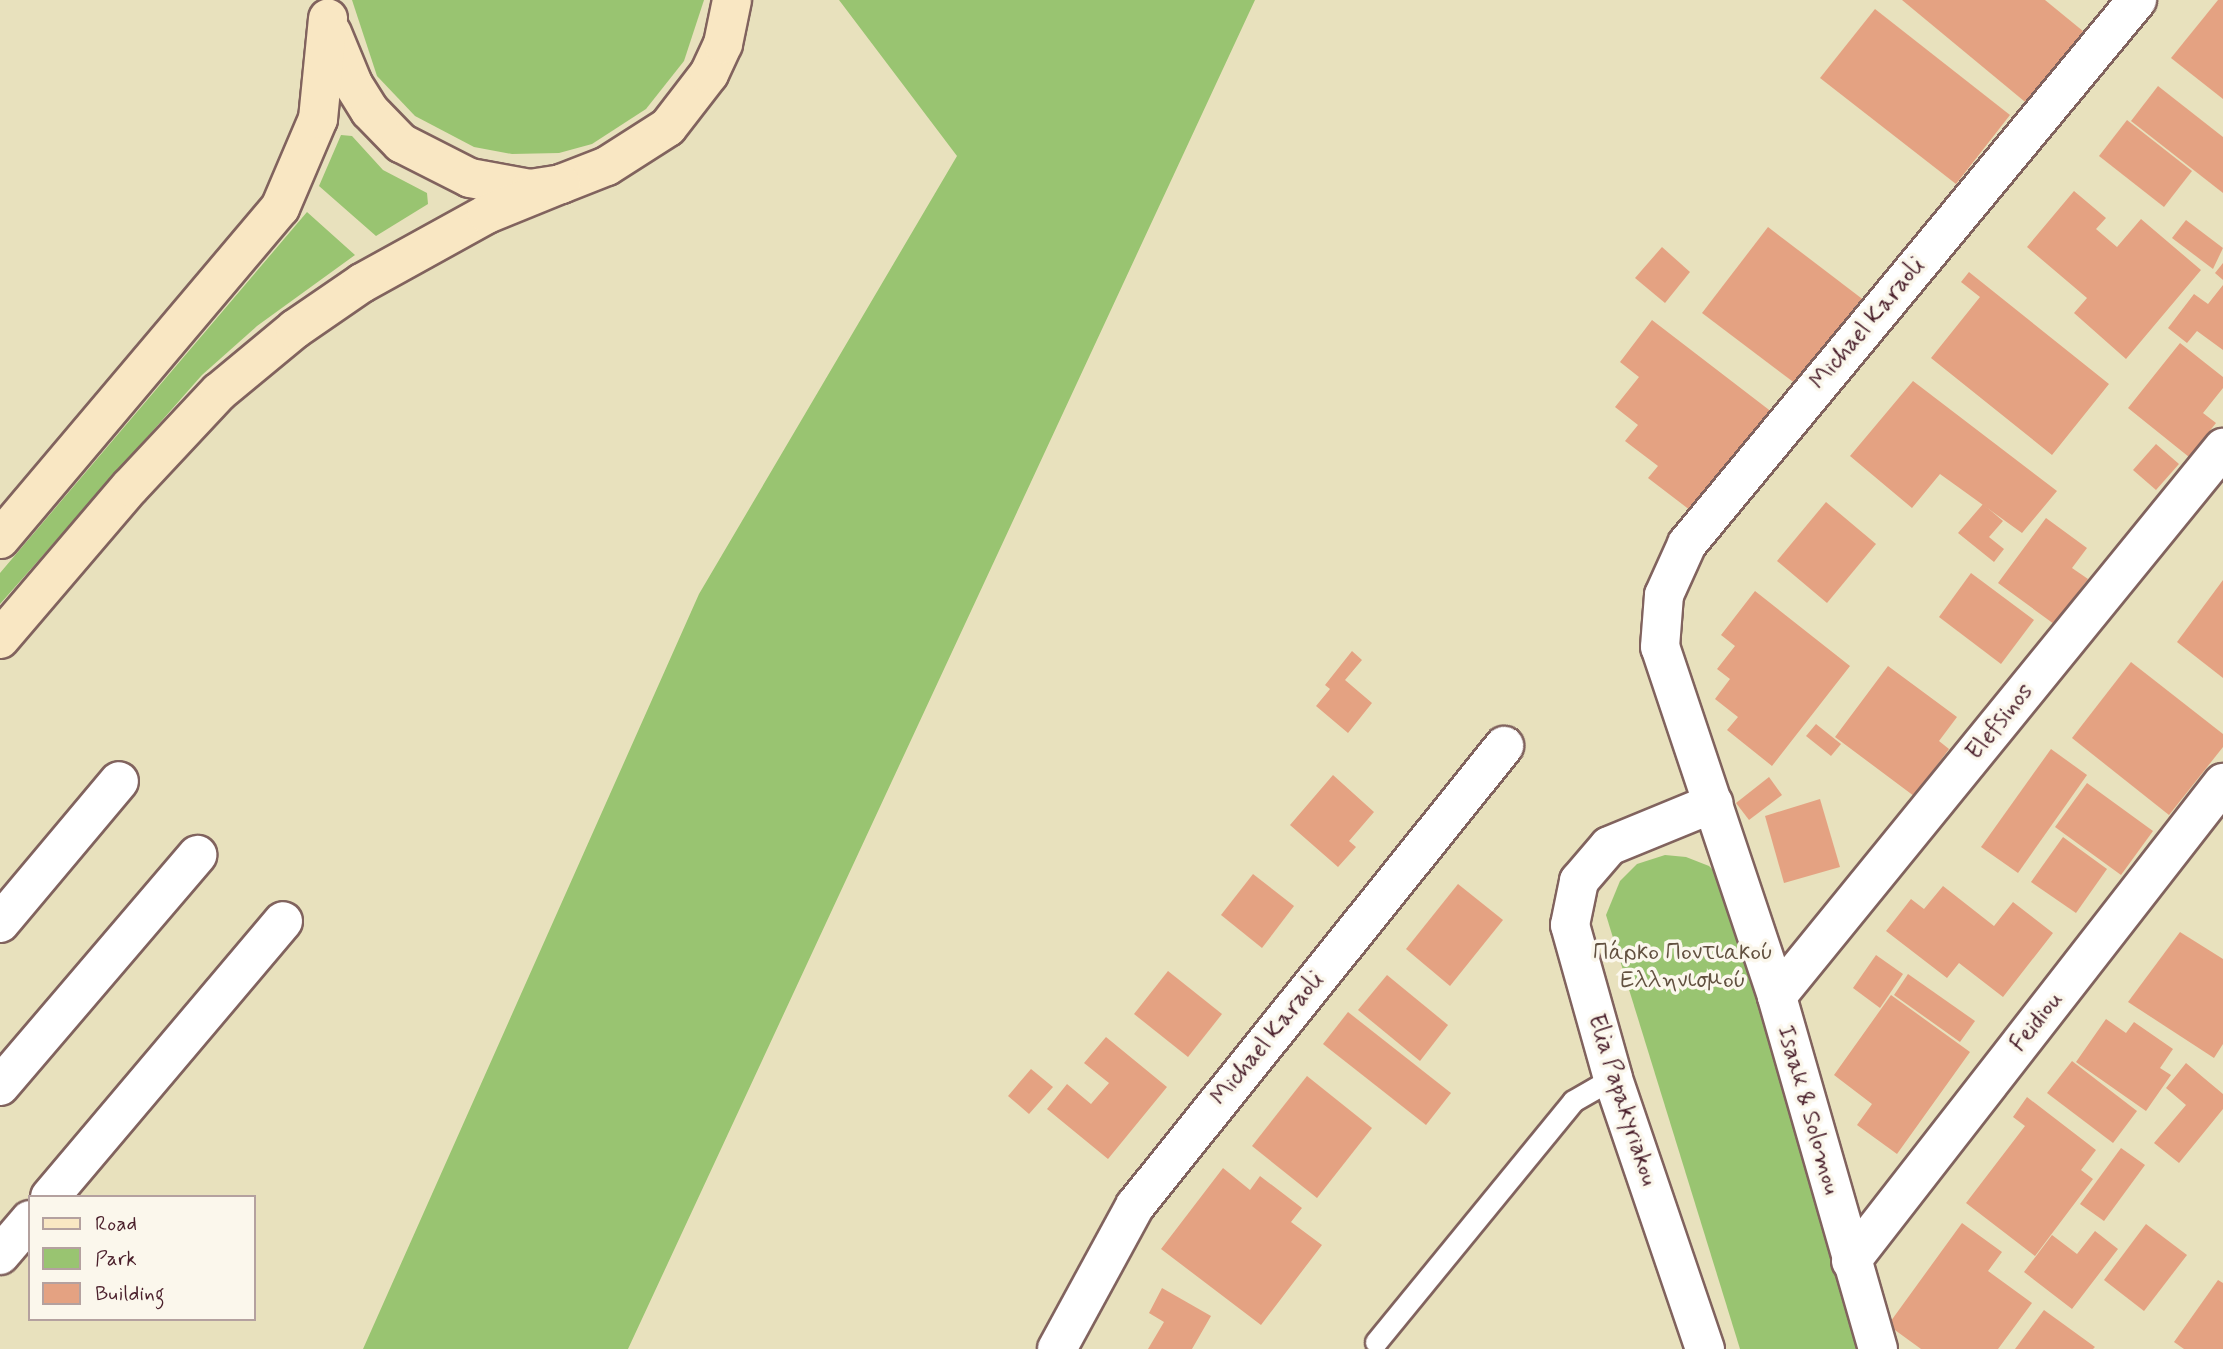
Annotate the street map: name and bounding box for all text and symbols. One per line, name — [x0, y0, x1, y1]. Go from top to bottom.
street label: Michael Karaoli — [1806, 254, 1930, 394]
street label: Elefsinos — [1960, 678, 2040, 766]
park label: Πάρκο Ποντιακού Ελληνισμού — [1593, 939, 1773, 995]
street label: Michael Karaoli — [1207, 968, 1329, 1110]
street label: Feidiou — [2005, 986, 2069, 1058]
street label: Elia Papakyriakou — [1580, 1010, 1664, 1190]
street label: Isaak & Solomou — [1770, 1022, 1846, 1198]
legend — [28, 1195, 256, 1321]
text: Road — [95, 1210, 137, 1238]
text: Park — [95, 1245, 137, 1273]
text: Building — [95, 1280, 165, 1308]

